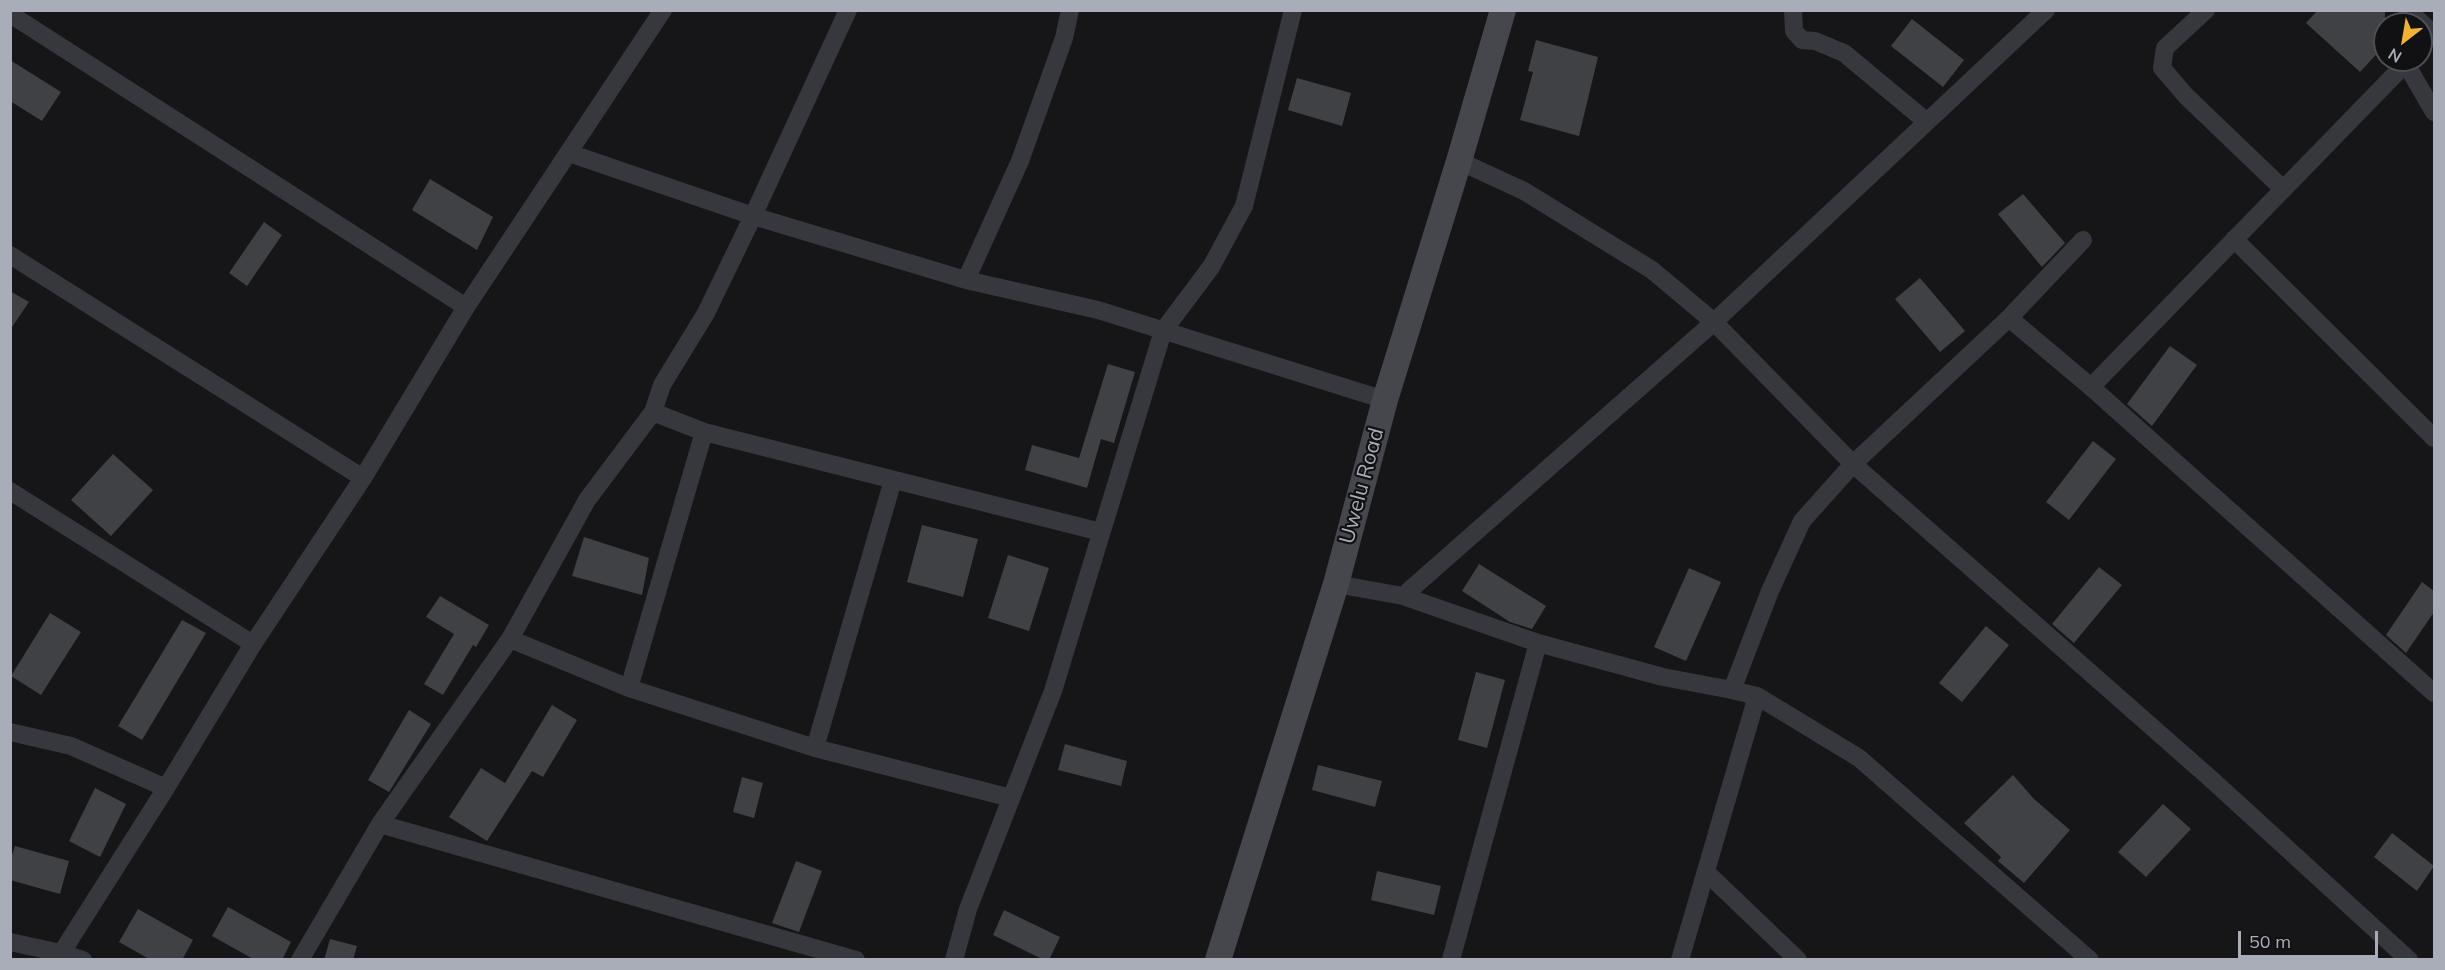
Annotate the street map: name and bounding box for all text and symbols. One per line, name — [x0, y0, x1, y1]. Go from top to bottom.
north arrow — [2373, 12, 2433, 72]
text: N — [2384, 44, 2405, 67]
street label: Uwelu Road — [1334, 425, 1390, 547]
scale bar — [2241, 919, 2380, 957]
text: 50 m — [2249, 930, 2291, 953]

